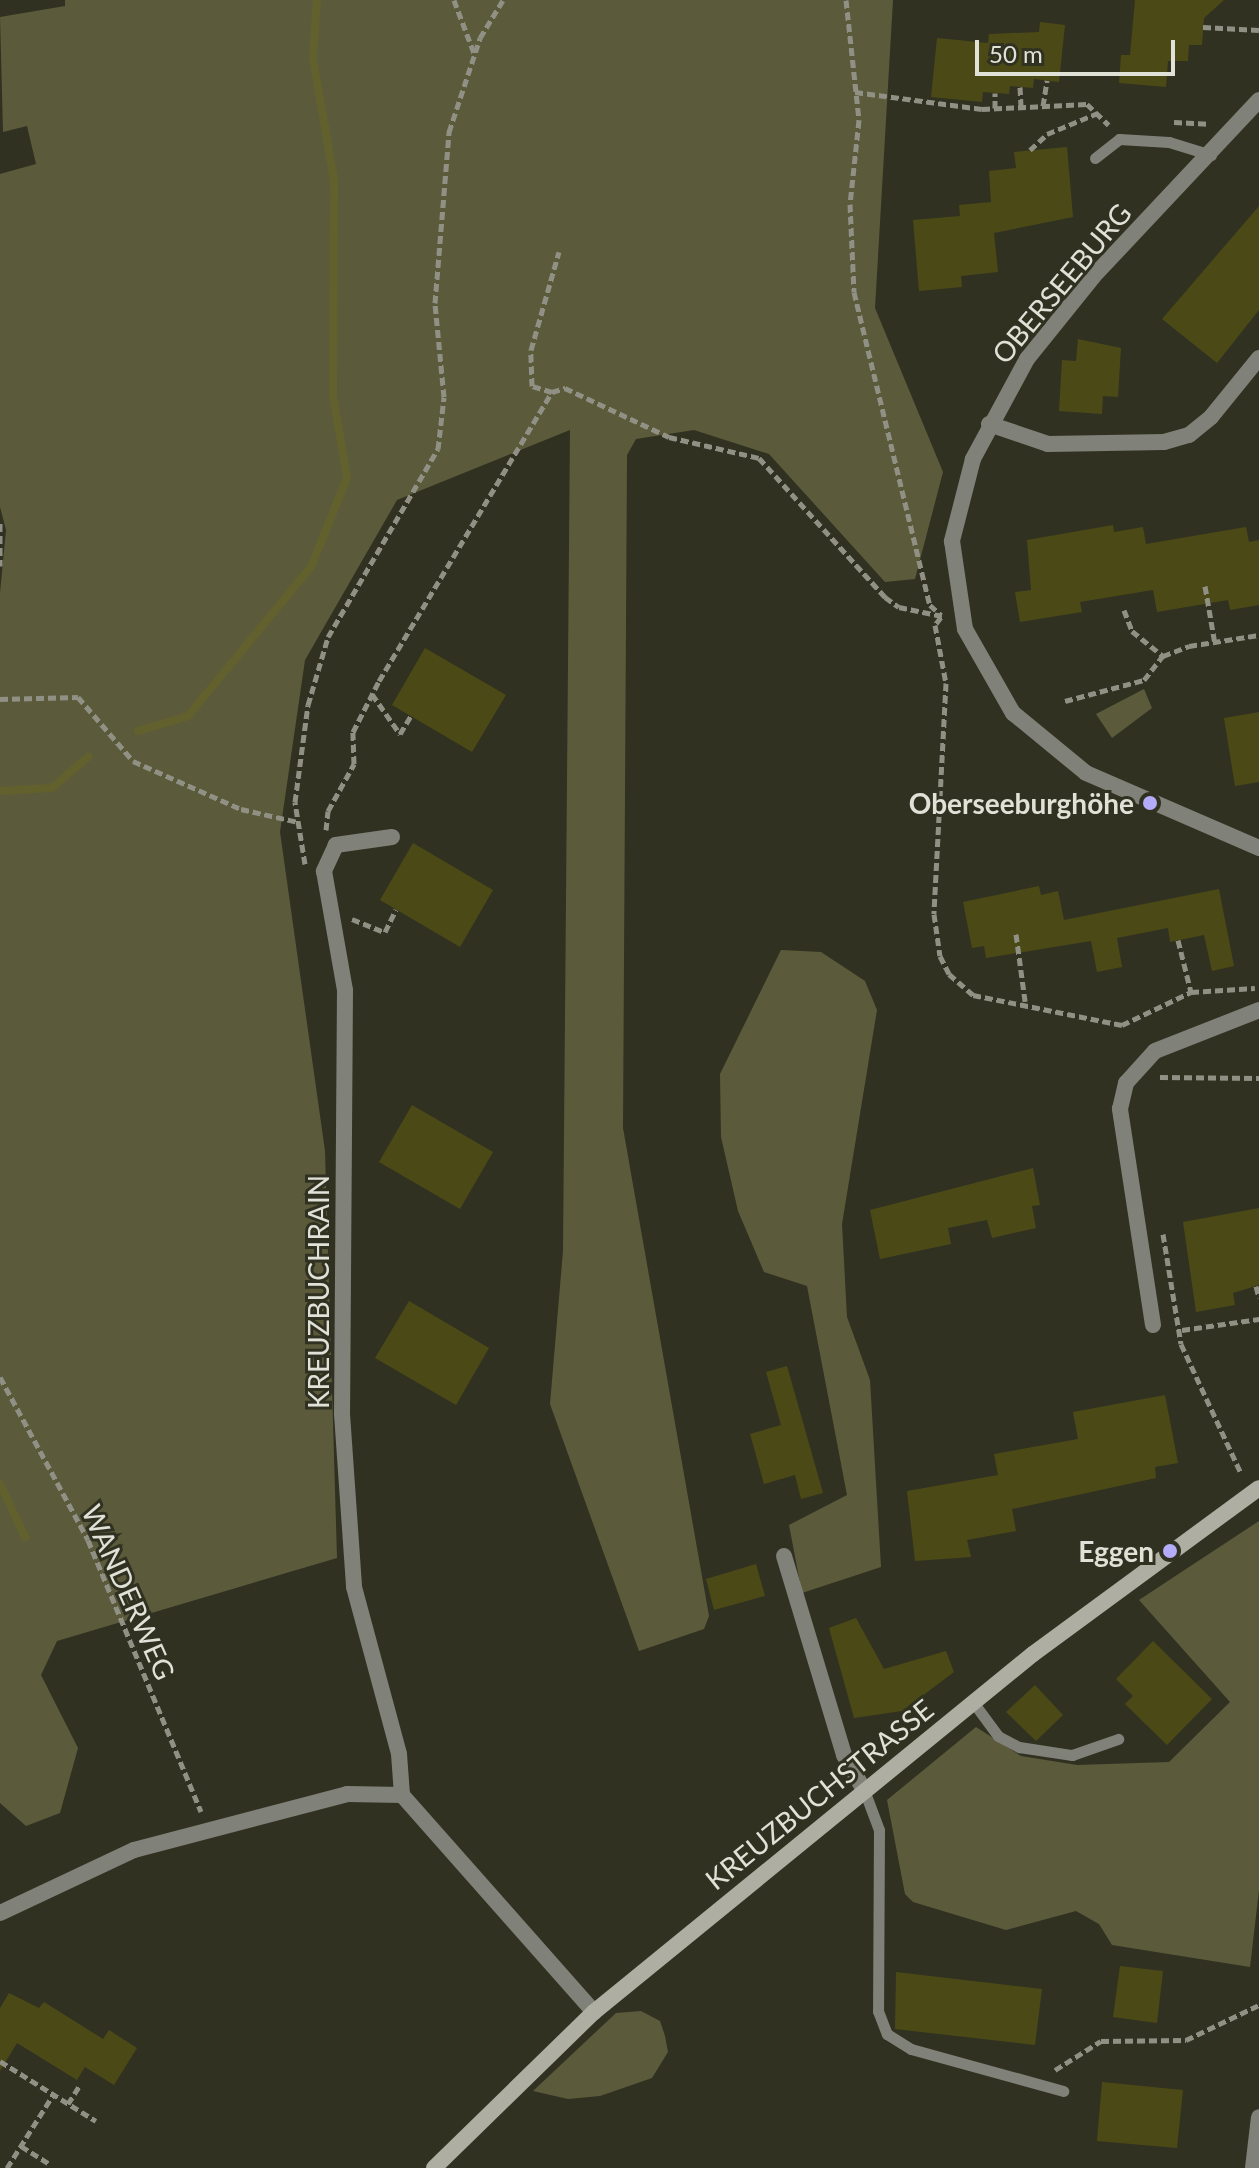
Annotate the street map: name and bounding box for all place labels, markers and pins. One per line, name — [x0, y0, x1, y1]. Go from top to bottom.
place label: Oberseeburghöhe — [909, 786, 1134, 820]
marker: Oberseeburghöhe — [1141, 794, 1159, 812]
place label: Eggen — [1078, 1534, 1154, 1568]
marker: Eggen — [1161, 1542, 1179, 1560]

